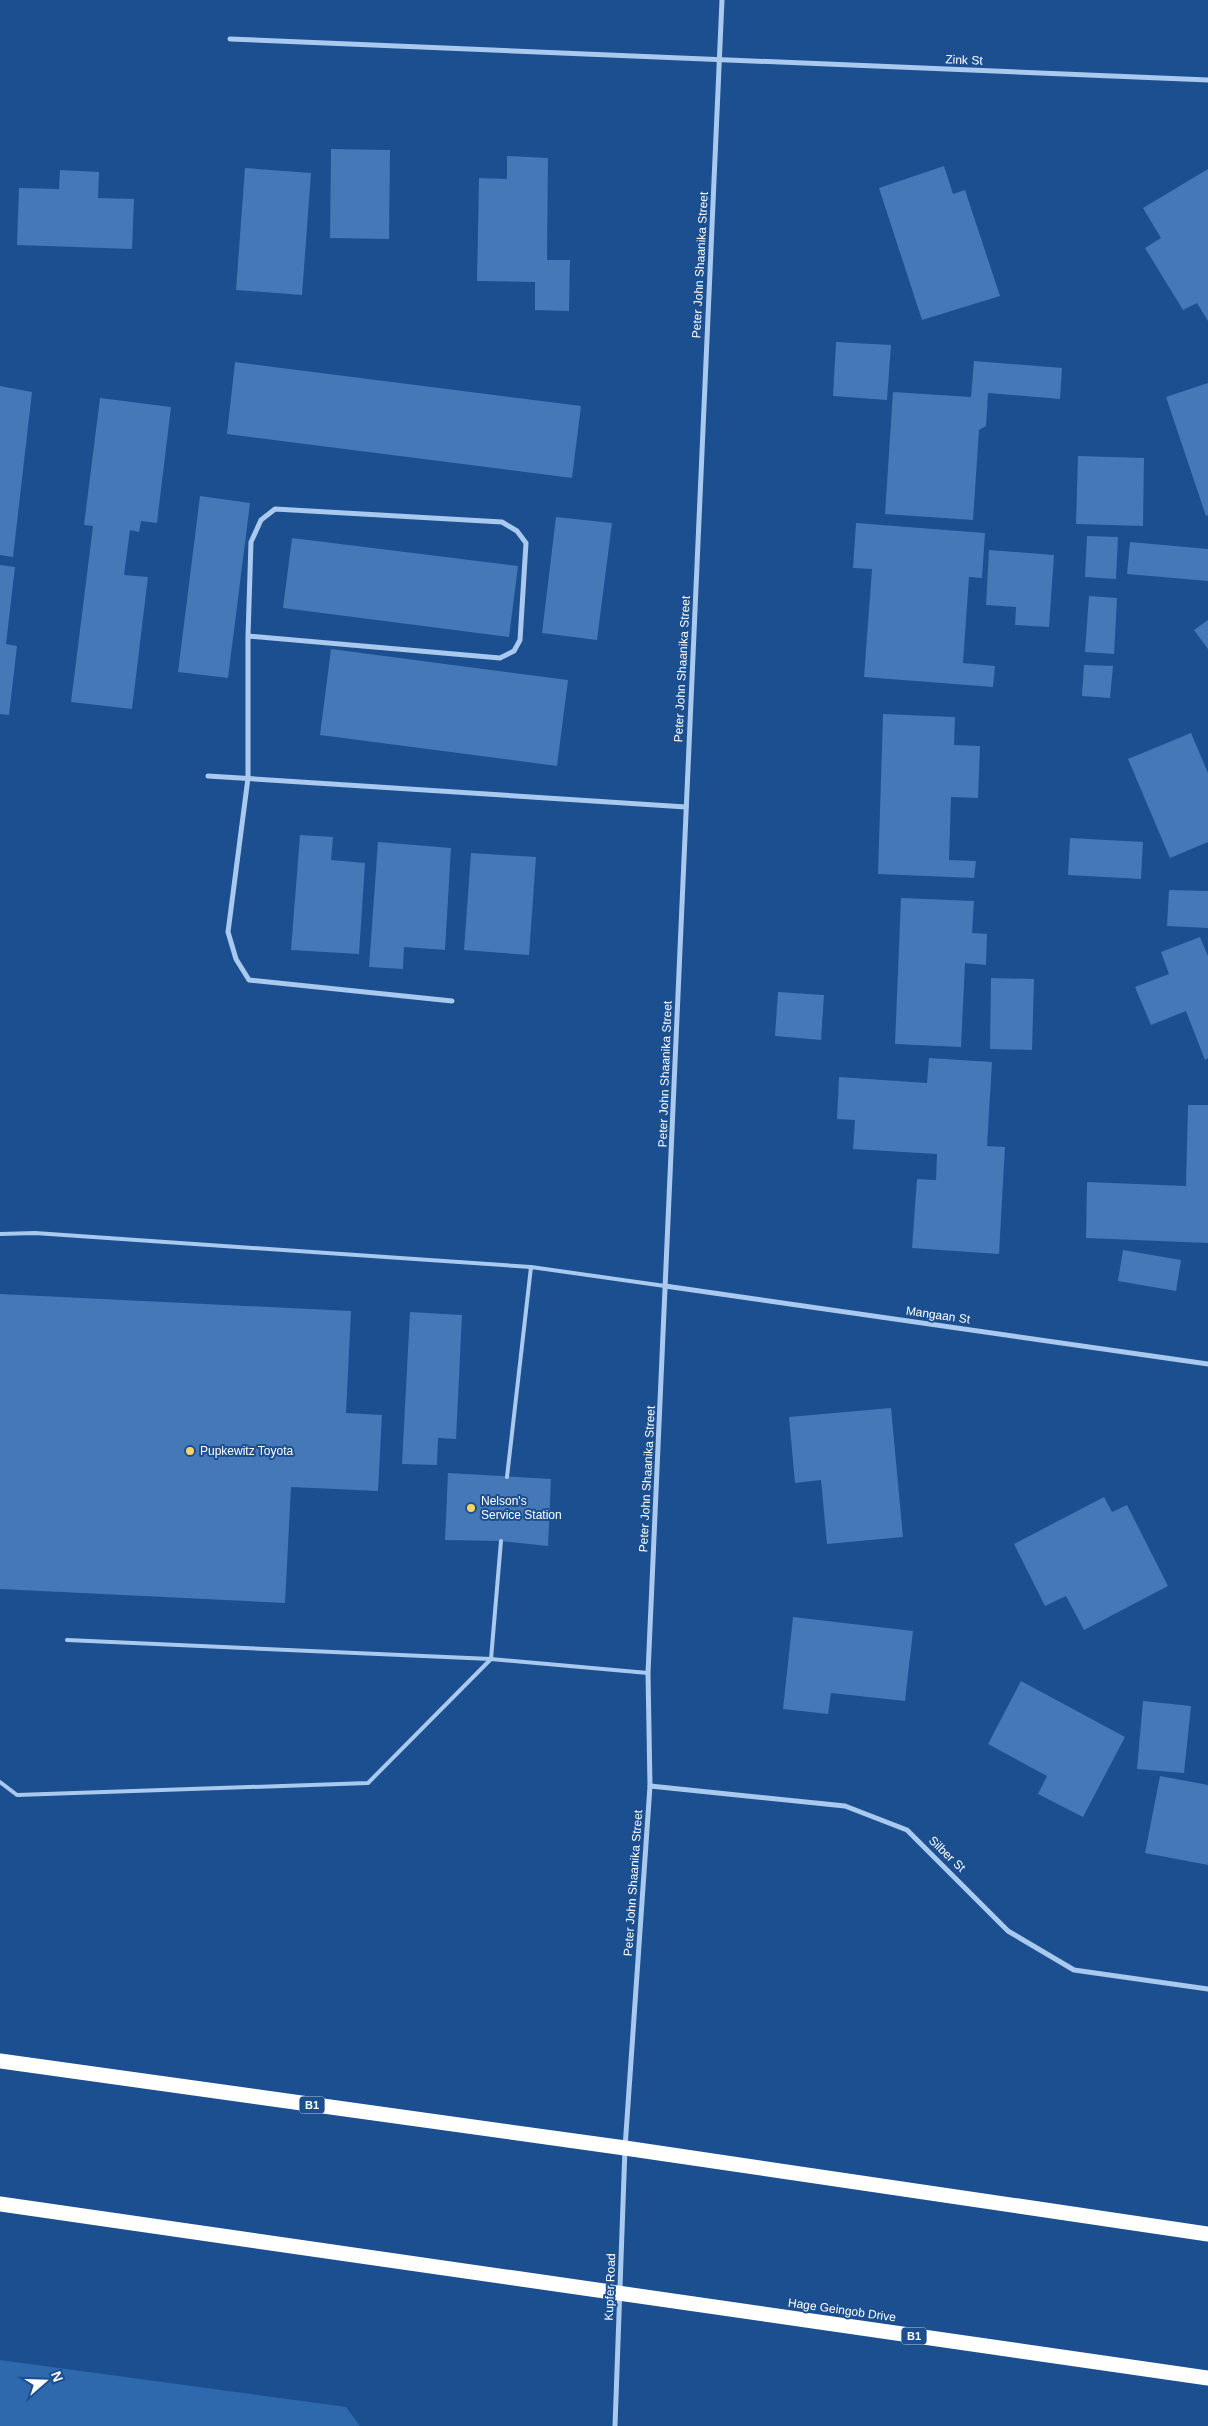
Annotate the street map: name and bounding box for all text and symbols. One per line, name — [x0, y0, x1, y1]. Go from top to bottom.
street label: Zink St — [945, 52, 984, 68]
street label: Peter John Shaanika Street — [689, 191, 711, 339]
street label: Peter John Shaanika Street — [671, 595, 693, 743]
street label: Peter John Shaanika Street — [655, 1000, 675, 1148]
street label: Mangaan St — [905, 1304, 972, 1327]
street label: Peter John Shaanika Street — [636, 1405, 658, 1553]
place label: Pupkewitz Toyota — [200, 1444, 293, 1458]
marker: Pupkewitz Toyota — [184, 1445, 196, 1457]
place label: Nelson's Service Station — [481, 1494, 562, 1522]
marker: Nelson's Service Station — [465, 1502, 477, 1514]
street label: Peter John Shaanika Street — [621, 1809, 645, 1957]
street label: Silber St — [926, 1833, 969, 1875]
road number: B1 — [300, 2096, 324, 2114]
street label: Kupfer Road — [602, 2253, 618, 2321]
street label: Hage Geingob Drive — [787, 2296, 897, 2325]
road number: B1 — [902, 2328, 926, 2344]
north arrow — [20, 2356, 70, 2406]
text: N — [48, 2369, 66, 2384]

